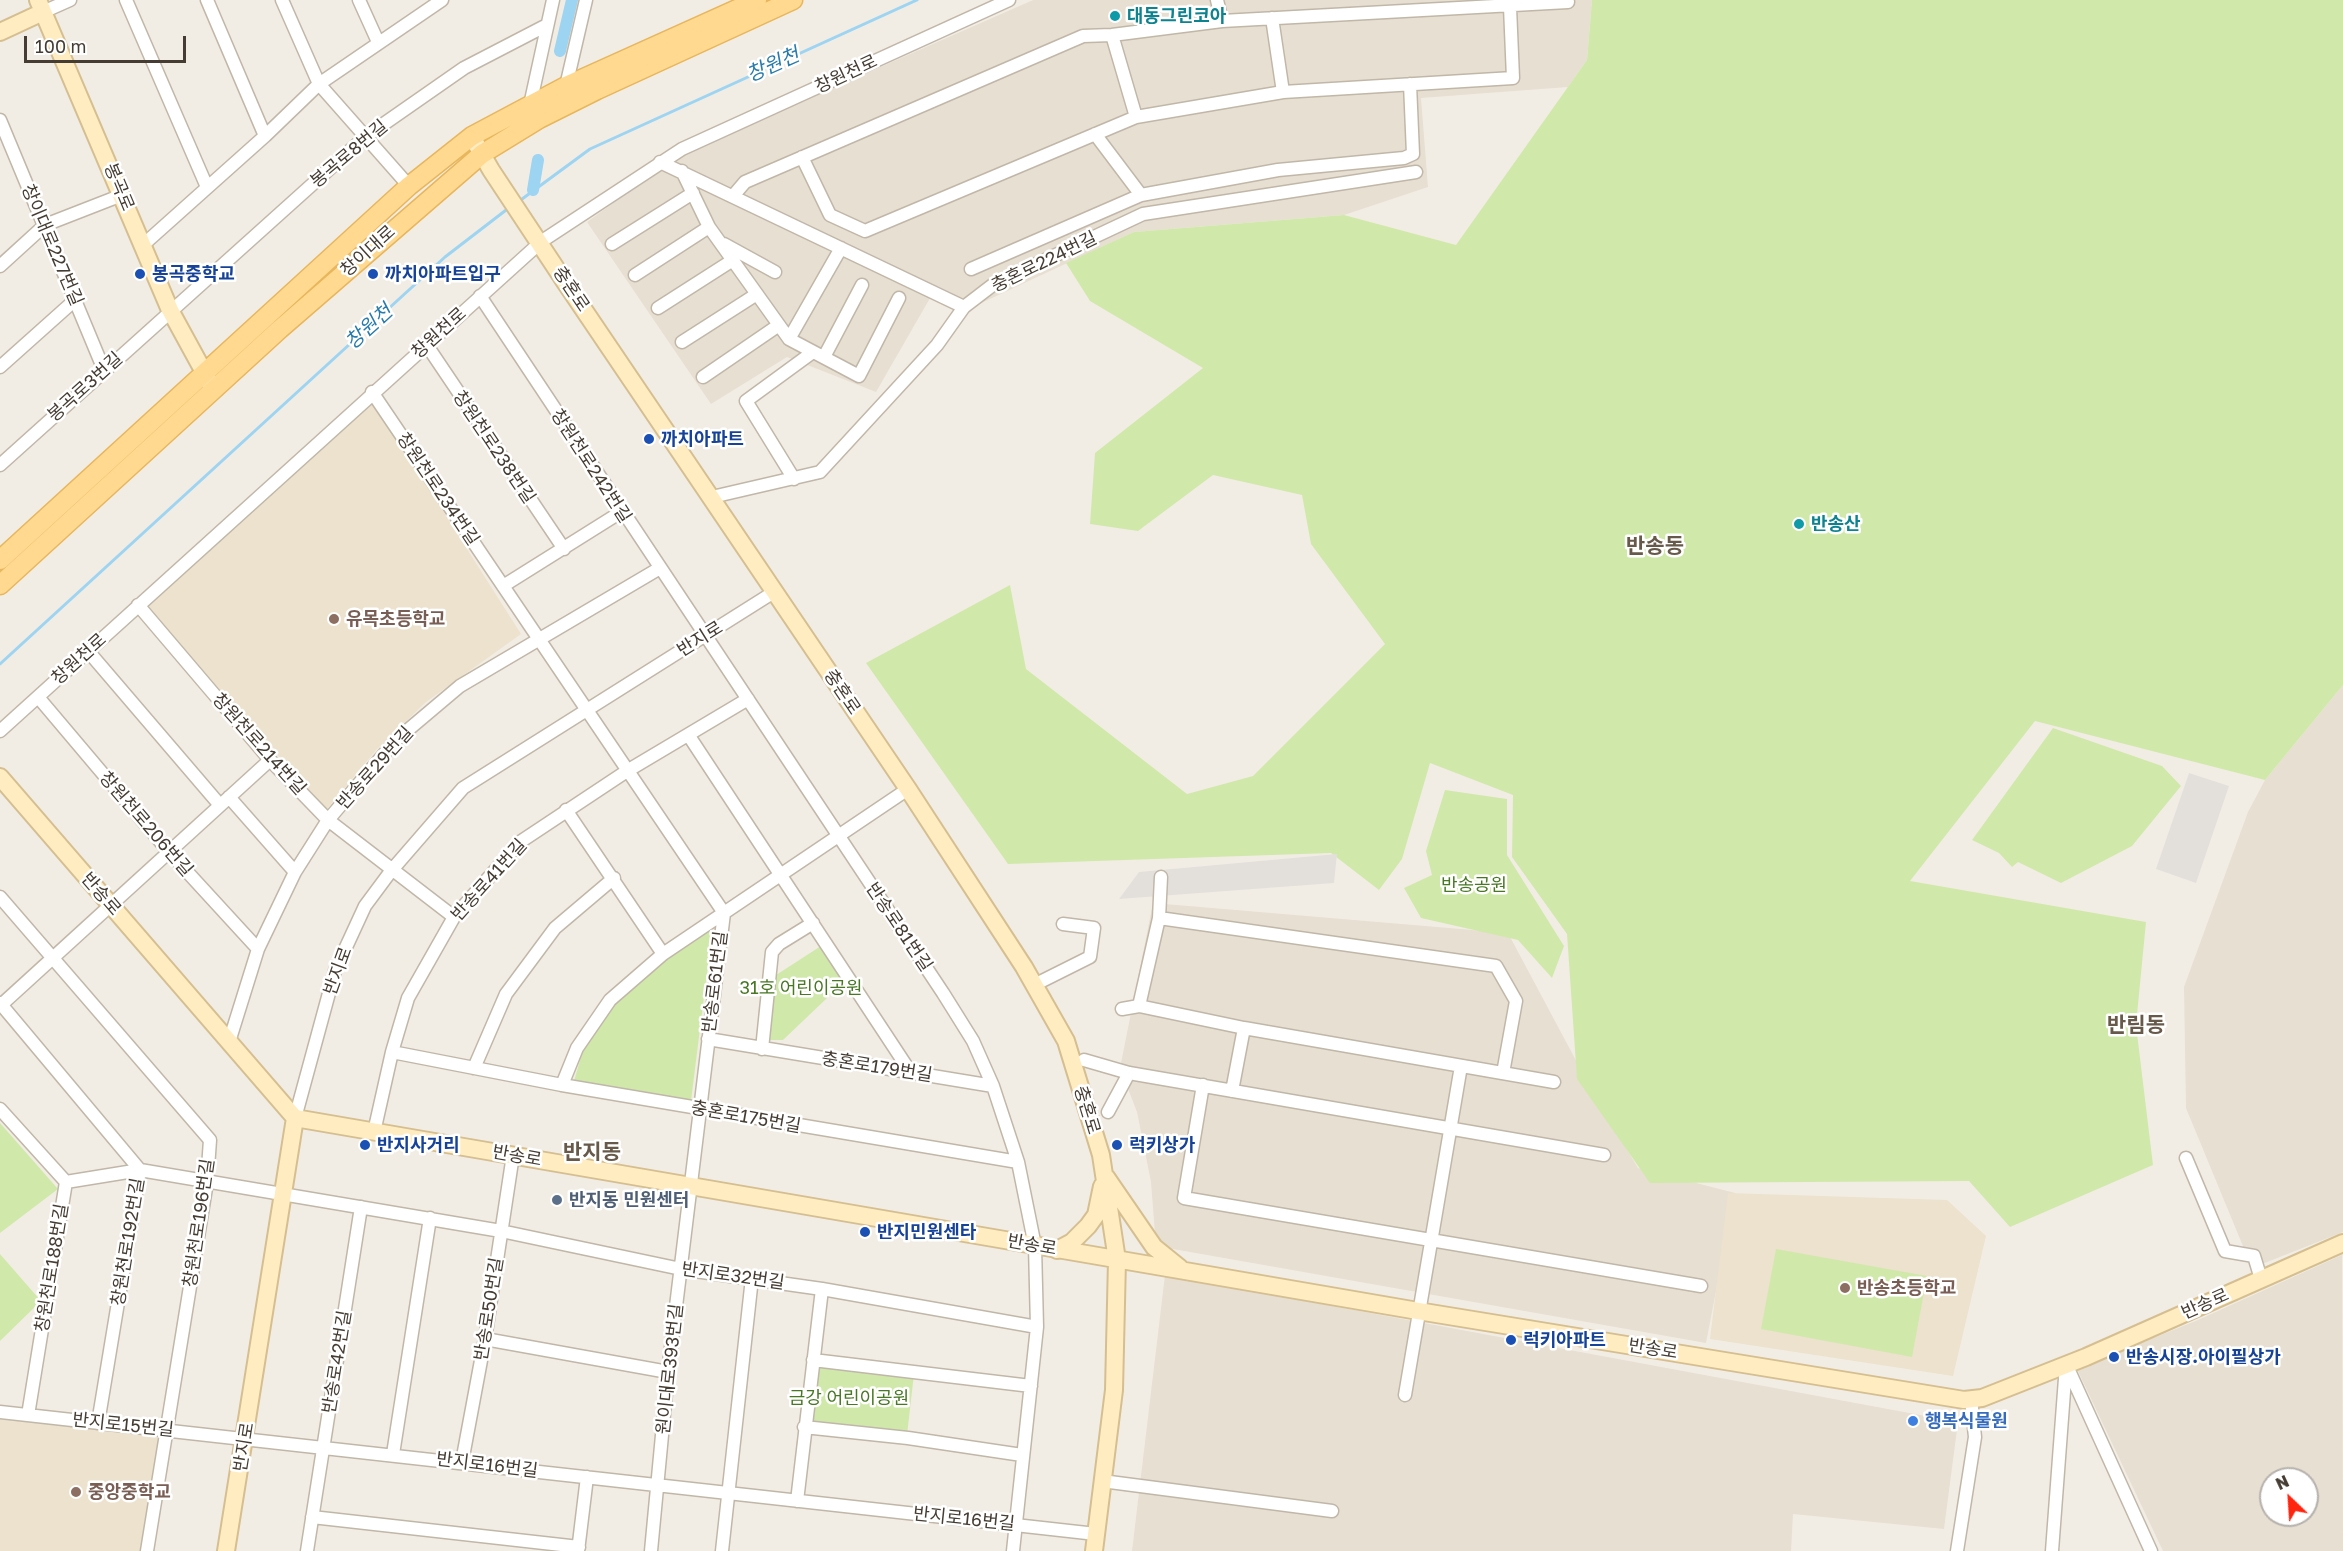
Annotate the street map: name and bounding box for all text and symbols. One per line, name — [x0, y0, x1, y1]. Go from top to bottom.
place label: 대동그린코아 — [1127, 5, 1226, 27]
marker: 대동그린코아 — [1108, 9, 1122, 23]
scale bar — [27, 24, 189, 62]
text: 100 m — [35, 35, 86, 57]
water label: 창원천 — [743, 43, 803, 87]
street label: 창원천로 — [811, 50, 881, 98]
street label: 봉곡로8번길 — [306, 116, 392, 192]
street label: 봉곡로 — [99, 160, 139, 214]
street label: 창이대로227번길 — [17, 181, 87, 309]
street label: 창이대로 — [336, 221, 400, 281]
street label: 충혼로224번길 — [988, 227, 1100, 297]
street label: 충혼로 — [548, 262, 594, 316]
place label: 봉곡중학교 — [152, 263, 235, 285]
place label: 까치아파트입구 — [385, 263, 501, 285]
marker: 봉곡중학교 — [133, 267, 147, 281]
marker: 까치아파트입구 — [366, 267, 380, 281]
water label: 창원천 — [340, 300, 398, 354]
street label: 창원천로 — [407, 303, 471, 363]
street label: 봉곡로3번길 — [43, 348, 127, 426]
street label: 창원천로238번길 — [448, 387, 540, 507]
street label: 창원천로242번길 — [546, 405, 636, 527]
place label: 까치아파트 — [661, 428, 744, 450]
street label: 창원천로234번길 — [392, 429, 484, 549]
marker: 까치아파트 — [642, 432, 656, 446]
place label: 반송산 — [1811, 513, 1861, 535]
marker: 반송산 — [1792, 517, 1806, 531]
district label: 반송동 — [1626, 533, 1684, 559]
place label: 유목초등학교 — [346, 608, 445, 630]
marker: 유목초등학교 — [327, 612, 341, 626]
street label: 반지로 — [673, 617, 727, 661]
street label: 창원천로 — [47, 629, 111, 689]
street label: 충혼로 — [819, 665, 865, 719]
street label: 창원천로214번길 — [208, 689, 310, 799]
street label: 반송로29번길 — [332, 722, 418, 814]
street label: 창원천로206번길 — [95, 767, 197, 881]
street label: 반송로41번길 — [447, 835, 531, 925]
street label: 반송로 — [77, 868, 125, 920]
park label: 반송공원 — [1441, 874, 1507, 896]
street label: 반송로81번길 — [861, 878, 937, 976]
street label: 반송로61번길 — [698, 930, 732, 1034]
street label: 반지로 — [319, 944, 357, 998]
park label: 31호 어린이공원 — [739, 977, 863, 999]
district label: 반림동 — [2107, 1012, 2165, 1038]
street label: 충혼로179번길 — [820, 1048, 934, 1086]
street label: 충혼로 — [1069, 1083, 1105, 1137]
street label: 충혼로175번길 — [689, 1097, 803, 1137]
place label: 반지사거리 — [377, 1134, 460, 1156]
place label: 럭키상가 — [1129, 1134, 1195, 1156]
marker: 반지사거리 — [358, 1138, 372, 1152]
marker: 럭키상가 — [1110, 1138, 1124, 1152]
district label: 반지동 — [563, 1139, 621, 1165]
street label: 반송로 — [491, 1141, 543, 1171]
street label: 창원천로196번길 — [179, 1157, 219, 1289]
street label: 창원천로192번길 — [107, 1176, 149, 1308]
place label: 반지동 민원센터 — [569, 1189, 689, 1211]
marker: 반지동 민원센터 — [550, 1193, 564, 1207]
street label: 창원천로188번길 — [31, 1202, 73, 1334]
place label: 반지민원센타 — [877, 1221, 976, 1243]
marker: 반지민원센타 — [858, 1225, 872, 1239]
street label: 반송로 — [1006, 1230, 1058, 1260]
street label: 반송로50번길 — [470, 1256, 508, 1362]
street label: 반지로32번길 — [680, 1258, 786, 1294]
place label: 반송초등학교 — [1857, 1277, 1956, 1299]
marker: 반송초등학교 — [1838, 1281, 1852, 1295]
street label: 반송로 — [2178, 1284, 2232, 1324]
street label: 원이대로393번길 — [652, 1303, 688, 1435]
street label: 반송로42번길 — [318, 1309, 356, 1415]
place label: 럭키아파트 — [1523, 1329, 1606, 1351]
marker: 럭키아파트 — [1504, 1333, 1518, 1347]
street label: 반송로 — [1627, 1334, 1679, 1364]
place label: 반송시장.아이필상가 — [2126, 1346, 2281, 1368]
marker: 반송시장.아이필상가 — [2107, 1350, 2121, 1364]
park label: 금강 어린이공원 — [789, 1387, 909, 1409]
street label: 반지로15번길 — [71, 1409, 175, 1441]
place label: 행복식물원 — [1925, 1410, 2008, 1432]
marker: 행복식물원 — [1906, 1414, 1920, 1428]
street label: 반지로 — [229, 1421, 259, 1473]
street label: 반지로16번길 — [435, 1448, 539, 1482]
north arrow — [2259, 1467, 2319, 1527]
text: N — [2272, 1471, 2292, 1494]
place label: 중앙중학교 — [88, 1481, 171, 1503]
marker: 중앙중학교 — [69, 1485, 83, 1499]
street label: 반지로16번길 — [912, 1503, 1016, 1535]

